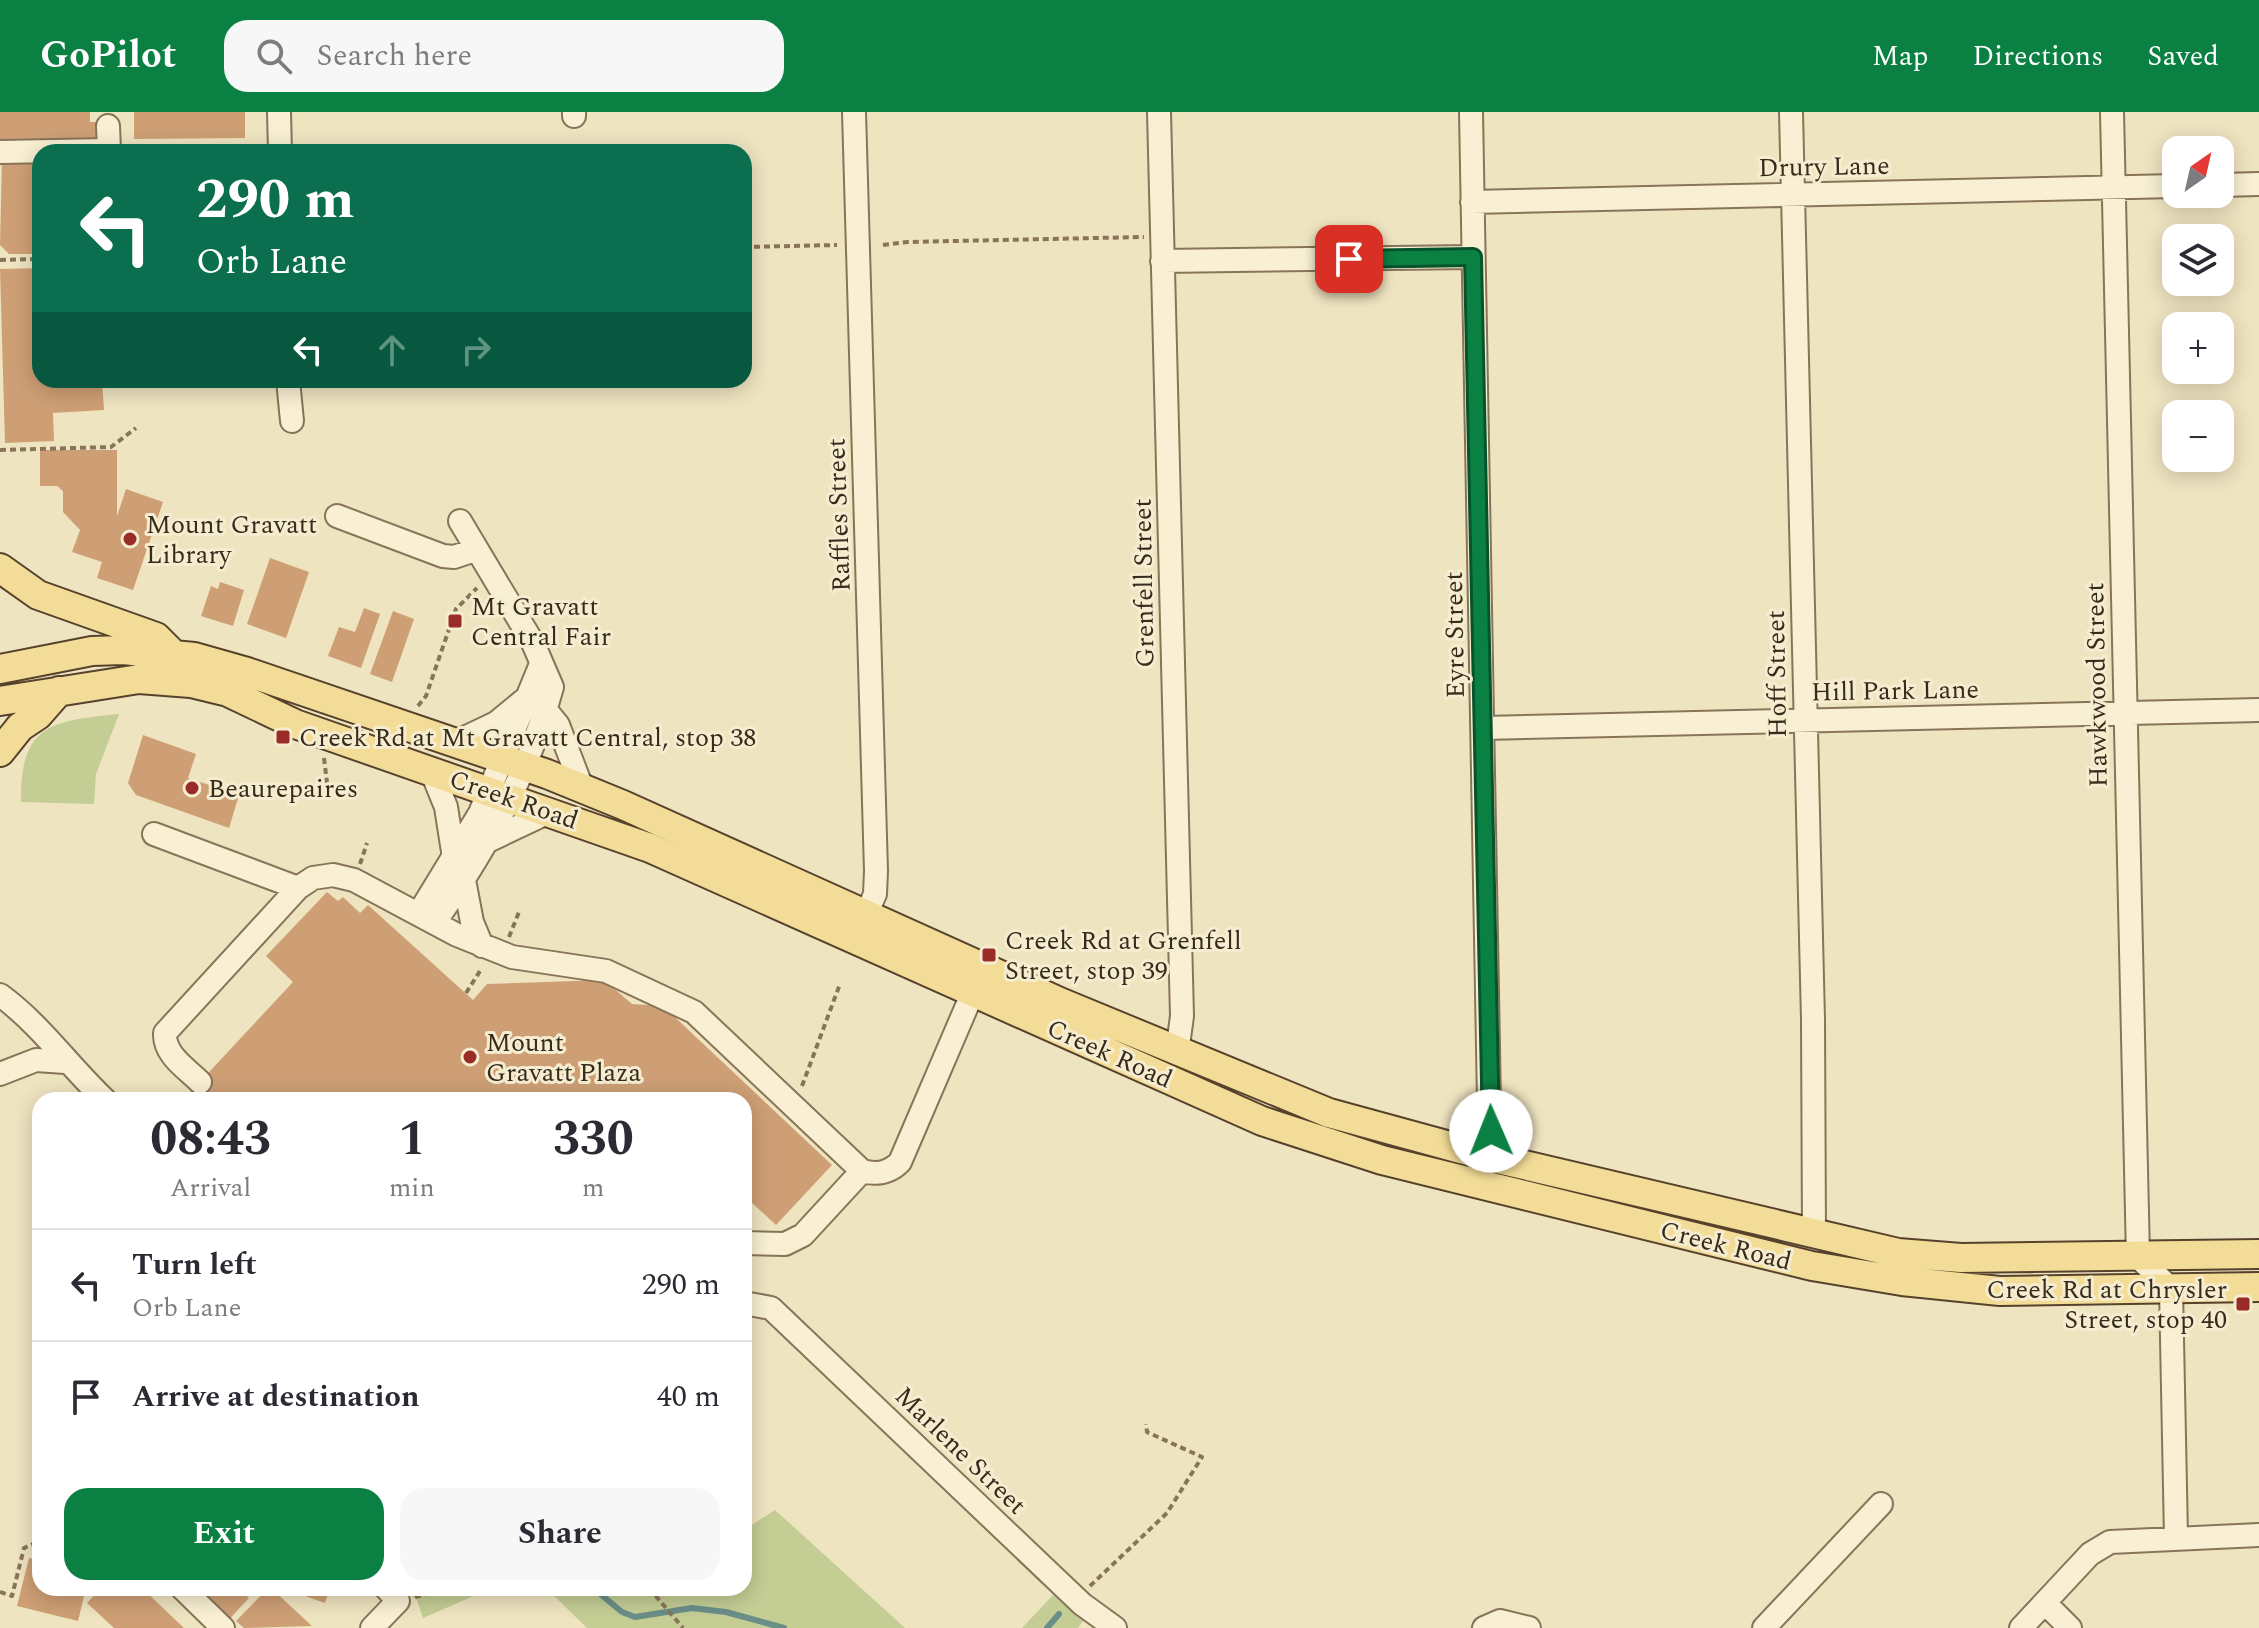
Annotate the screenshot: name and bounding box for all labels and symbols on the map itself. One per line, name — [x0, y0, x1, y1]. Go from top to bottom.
north arrow — [2162, 136, 2234, 208]
street label: Drury Lane — [1758, 146, 1890, 188]
pin — [1315, 225, 1383, 293]
street label: Raffles Street — [816, 437, 862, 593]
street label: Grenfell Street — [1123, 498, 1165, 668]
place label: Mount Gravatt Library — [146, 505, 317, 575]
marker: Mount Gravatt Library — [121, 530, 139, 548]
street label: Eyre Street — [1434, 571, 1476, 699]
street label: Hawkwood Street — [2075, 582, 2119, 788]
place label: Mt Gravatt Central Fair — [471, 587, 611, 657]
street label: Hoff Street — [1756, 610, 1798, 738]
marker: Mt Gravatt Central Fair — [446, 612, 464, 630]
street label: Hill Park Lane — [1811, 670, 1979, 712]
place label: Creek Rd at Mt Gravatt Central, stop 38 — [299, 718, 756, 758]
marker: Creek Rd at Mt Gravatt Central, stop 38 — [274, 728, 292, 746]
street label: Creek Road — [444, 759, 584, 841]
place label: Beaurepaires — [208, 769, 358, 809]
marker: Beaurepaires — [183, 779, 201, 797]
place label: Creek Rd at Grenfell Street, stop 39 — [1005, 921, 1242, 991]
marker: Creek Rd at Grenfell Street, stop 39 — [980, 946, 998, 964]
street label: Creek Road — [1040, 1008, 1179, 1099]
place label: Mount Gravatt Plaza — [486, 1023, 642, 1093]
marker: Mount Gravatt Plaza — [461, 1048, 479, 1066]
position arrow — [1449, 1089, 1533, 1173]
street label: Creek Road — [1656, 1210, 1796, 1282]
place label: Creek Rd at Chrysler Street, stop 40 — [1986, 1270, 2227, 1340]
marker: Creek Rd at Chrysler Street, stop 40 — [2234, 1295, 2252, 1313]
street label: Marlene Street — [885, 1377, 1036, 1524]

